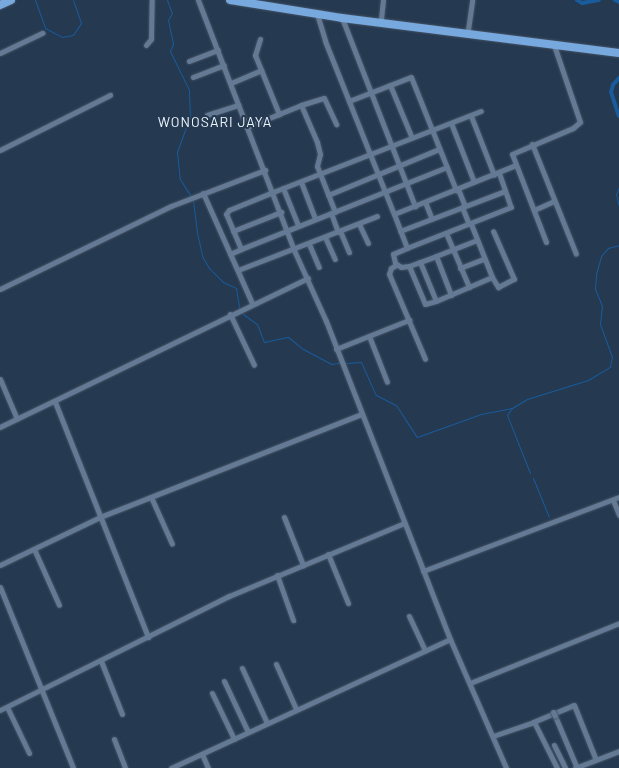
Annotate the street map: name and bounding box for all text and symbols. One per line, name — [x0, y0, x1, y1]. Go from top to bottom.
district label: WONOSARI JAYA — [158, 114, 272, 130]

